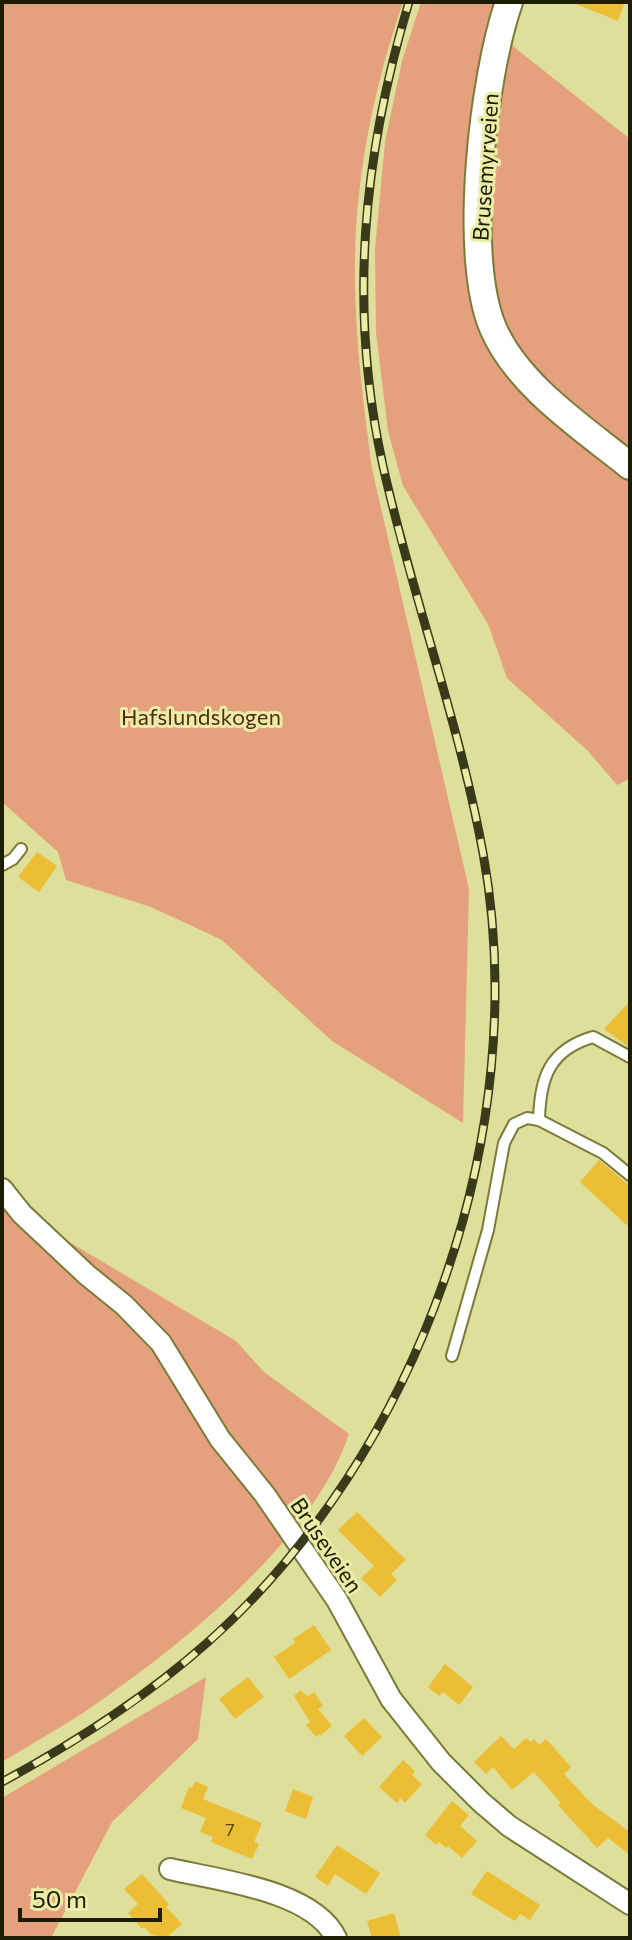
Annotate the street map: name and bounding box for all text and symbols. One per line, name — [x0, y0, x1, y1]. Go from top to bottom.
street label: Brusemyrveien — [466, 92, 504, 242]
park label: Hafslundskogen — [121, 703, 281, 730]
street label: Bruseveien — [285, 1492, 369, 1598]
house number: 7 — [225, 1818, 235, 1840]
scale bar — [20, 1872, 160, 1922]
text: 50 m — [32, 1884, 87, 1913]

